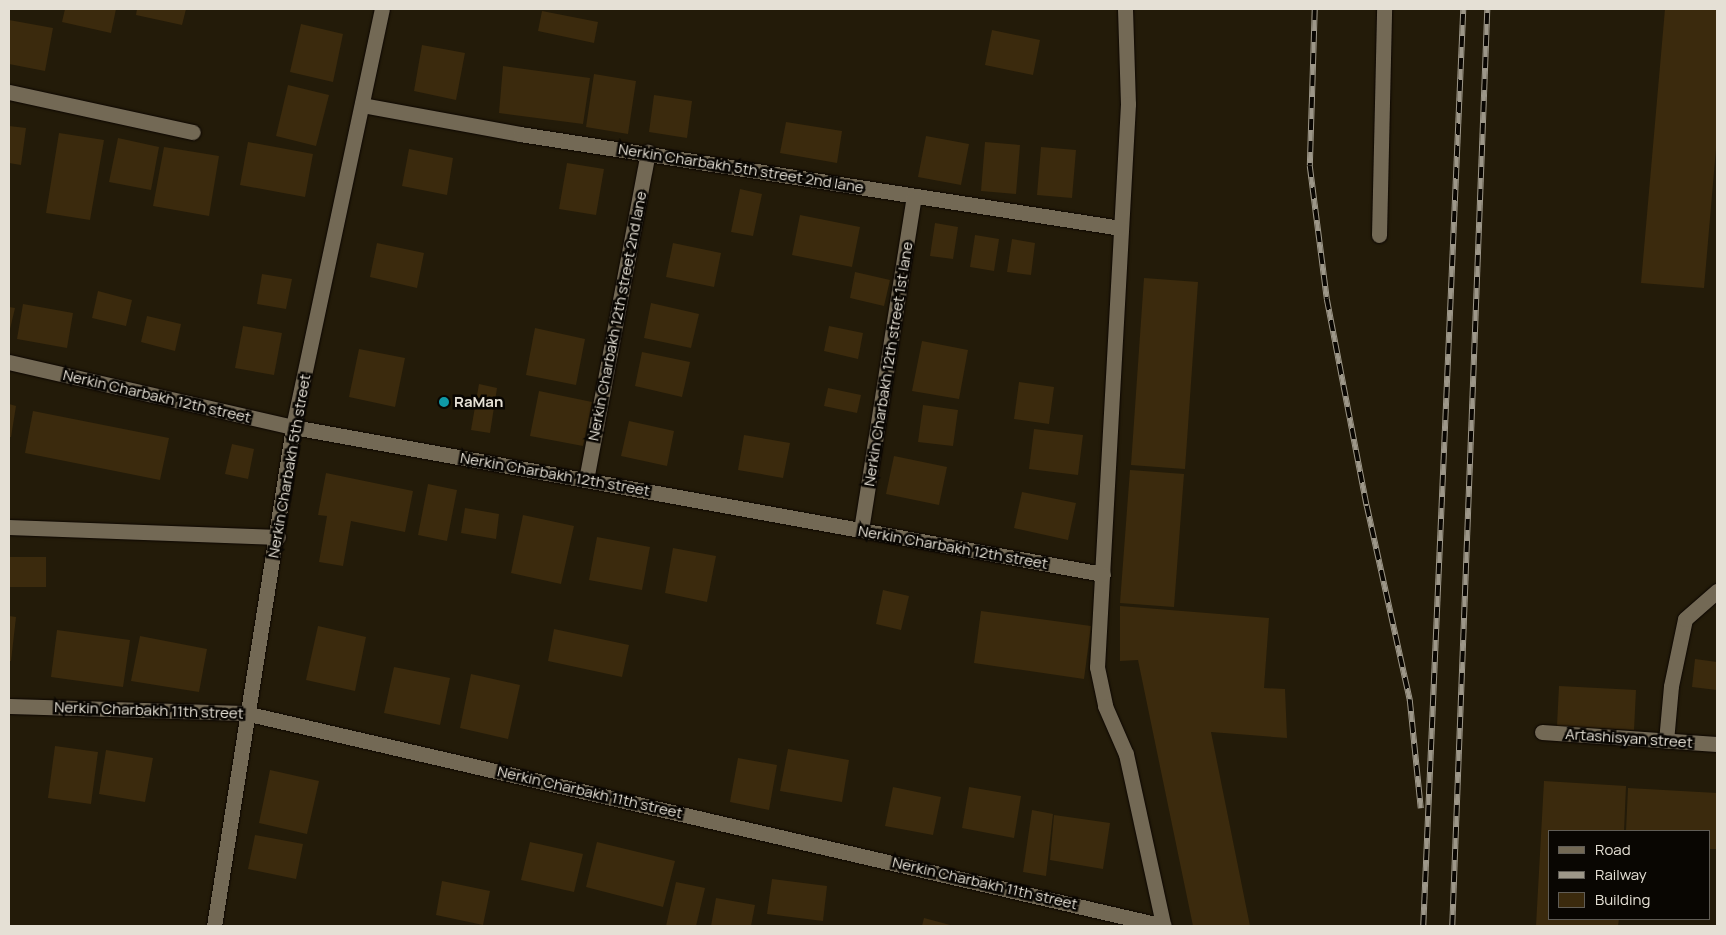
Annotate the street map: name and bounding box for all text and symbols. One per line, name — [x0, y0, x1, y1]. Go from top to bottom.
street label: Nerkin Charbakh 5th street 2nd lane — [617, 140, 865, 196]
street label: Nerkin Charbakh 12th street 2nd lane — [584, 190, 650, 442]
street label: Nerkin Charbakh 12th street 1st lane — [860, 240, 916, 488]
street label: Nerkin Charbakh 12th street — [61, 366, 253, 426]
street label: Nerkin Charbakh 5th street — [264, 373, 314, 559]
place label: RaMan — [454, 393, 503, 411]
marker: RaMan — [438, 396, 450, 408]
street label: Nerkin Charbakh 12th street — [459, 448, 651, 500]
street label: Nerkin Charbakh 12th street — [857, 521, 1049, 573]
street label: Nerkin Charbakh 11th street — [54, 698, 244, 722]
street label: Artashisyan street — [1565, 725, 1693, 751]
street label: Nerkin Charbakh 11th street — [496, 762, 684, 822]
legend — [1548, 830, 1711, 920]
text: Road — [1595, 839, 1631, 860]
street label: Nerkin Charbakh 11th street — [891, 853, 1079, 913]
text: Railway — [1595, 864, 1647, 885]
text: Building — [1595, 889, 1650, 910]

